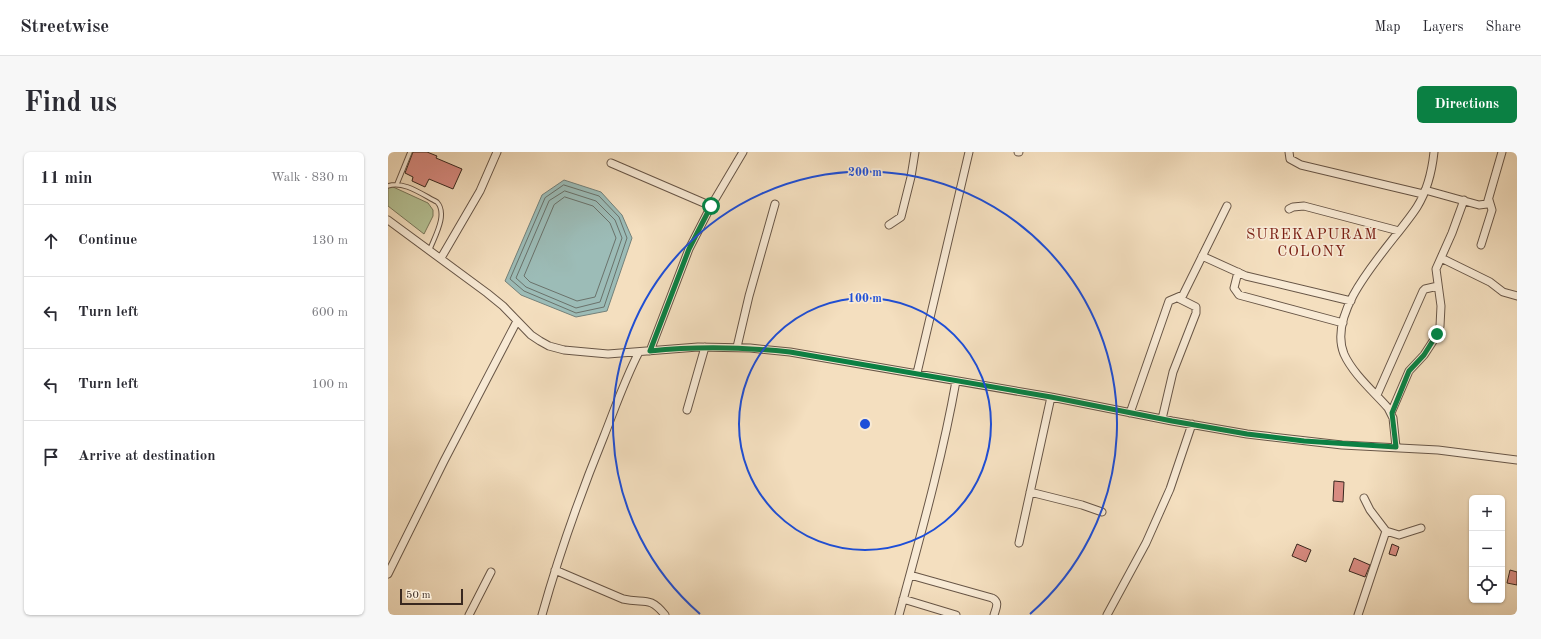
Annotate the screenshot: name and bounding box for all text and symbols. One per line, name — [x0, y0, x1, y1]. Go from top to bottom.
text: Streetwise — [20, 18, 109, 37]
text: Map — [1375, 20, 1401, 34]
text: Layers — [1423, 20, 1464, 34]
text: Share — [1486, 20, 1521, 34]
button: Directions — [1417, 86, 1517, 123]
text: Find us — [24, 90, 117, 118]
text: 200 m — [848, 167, 882, 179]
text: 11 min — [40, 170, 93, 187]
text: Walk · 830 m — [271, 171, 348, 184]
route start — [702, 197, 720, 215]
district label: SUREKAPURAM COLONY — [1246, 228, 1378, 260]
icon: ahead — [40, 230, 62, 252]
text: Continue — [78, 233, 137, 248]
text: 130 m — [311, 234, 348, 247]
text: 100 m — [848, 293, 882, 305]
icon: left — [40, 302, 62, 324]
text: Turn left — [78, 305, 138, 320]
text: 600 m — [311, 306, 348, 319]
route end — [1428, 325, 1446, 343]
icon: left — [40, 374, 62, 396]
text: Turn left — [78, 377, 138, 392]
text: 100 m — [311, 378, 348, 391]
centre of rings — [858, 417, 872, 431]
icon: arrive — [40, 446, 62, 468]
text: Arrive at destination — [78, 449, 216, 464]
map controls — [1469, 495, 1505, 603]
button: + — [1469, 495, 1505, 531]
button: − — [1469, 531, 1505, 567]
button: locate — [1469, 567, 1505, 603]
scale bar — [400, 587, 463, 606]
text: 50 m — [406, 590, 431, 601]

